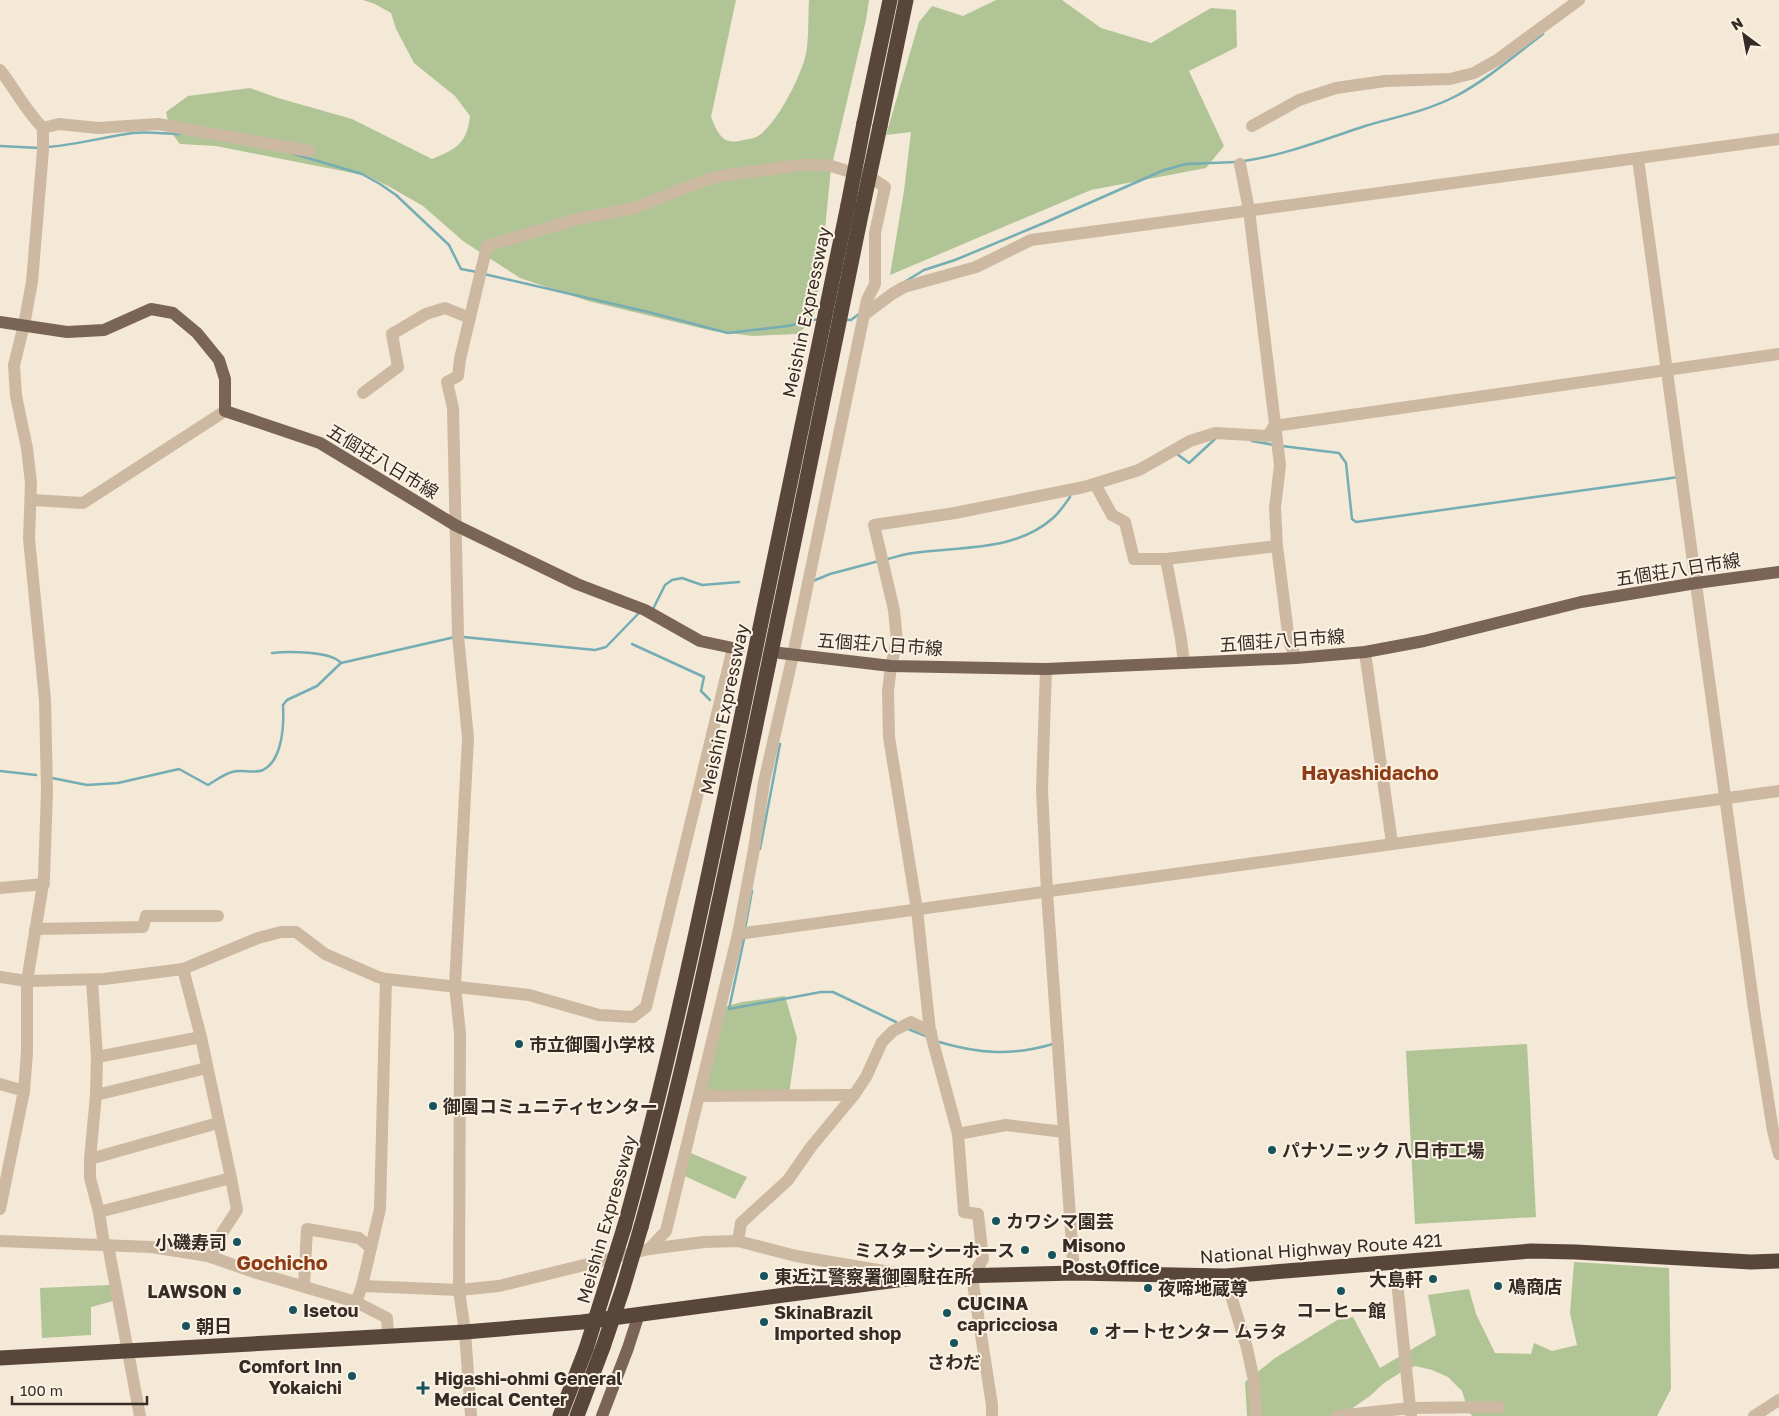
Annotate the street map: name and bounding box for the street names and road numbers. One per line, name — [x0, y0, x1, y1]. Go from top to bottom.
street label: Meishin Expressway — [777, 225, 835, 399]
street label: 五個荘八日市線 — [323, 419, 443, 503]
street label: 五個荘八日市線 — [1614, 548, 1742, 590]
street label: Meishin Expressway — [695, 622, 753, 796]
street label: 五個荘八日市線 — [1218, 625, 1346, 655]
street label: 五個荘八日市線 — [816, 629, 944, 659]
street label: Meishin Expressway — [571, 1132, 641, 1306]
street label: National Highway Route 421 — [1199, 1229, 1443, 1267]

